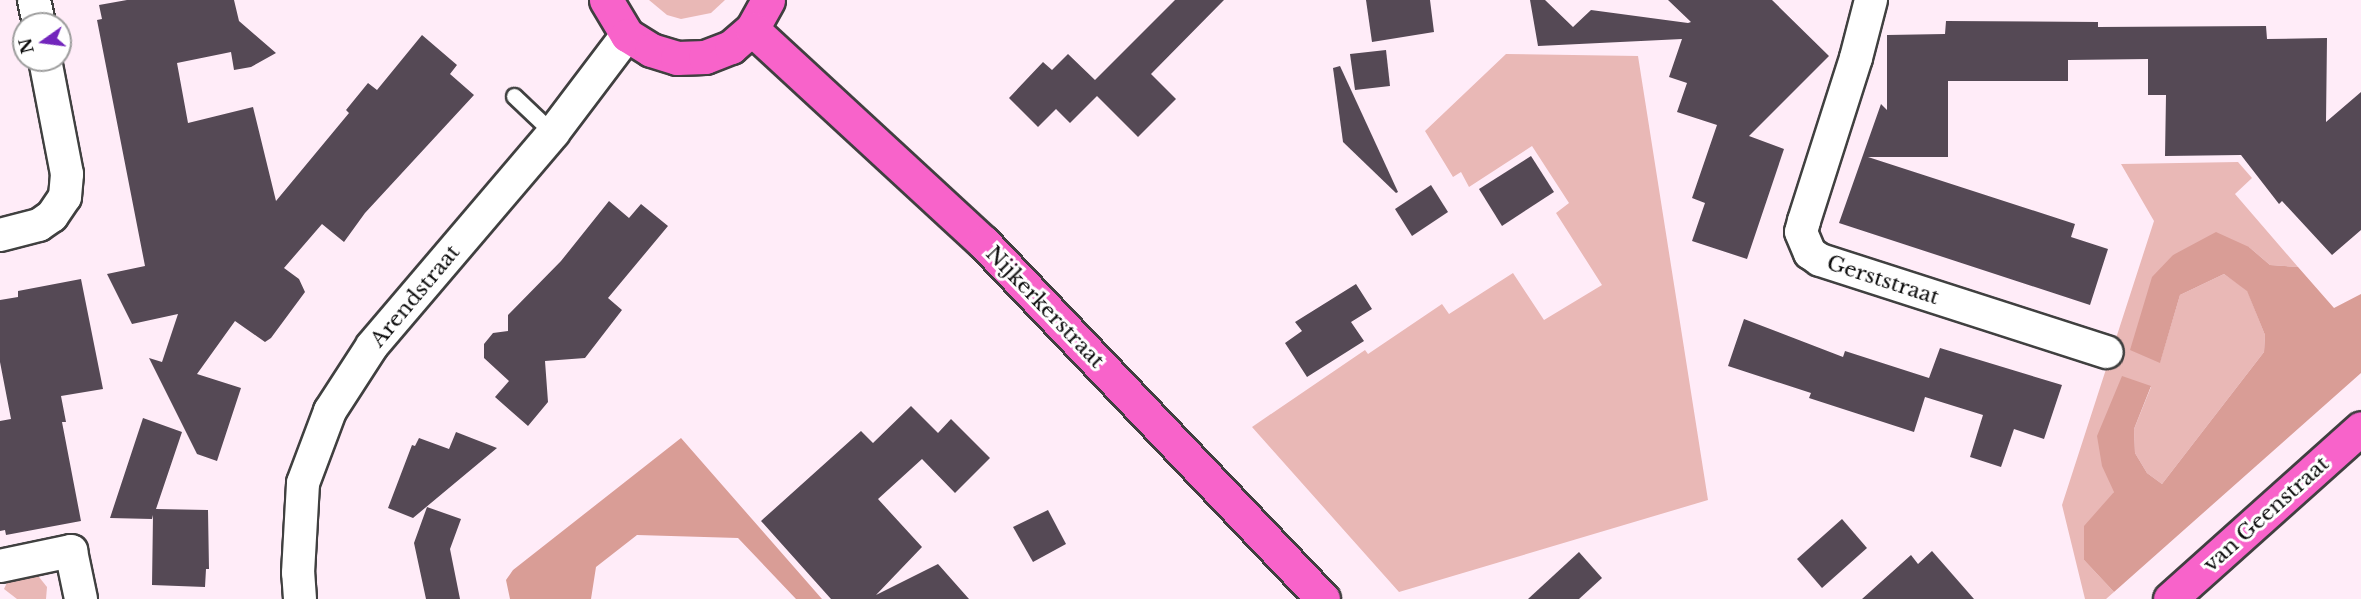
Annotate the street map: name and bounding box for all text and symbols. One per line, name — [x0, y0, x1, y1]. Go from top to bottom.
north arrow — [12, 12, 72, 72]
text: N — [15, 36, 38, 56]
street label: Arendstraat — [365, 240, 465, 352]
street label: Nijkerkerstraat — [981, 241, 1109, 373]
street label: Gerststraat — [1824, 250, 1942, 310]
street label: van Geenstraat — [2198, 451, 2334, 577]

